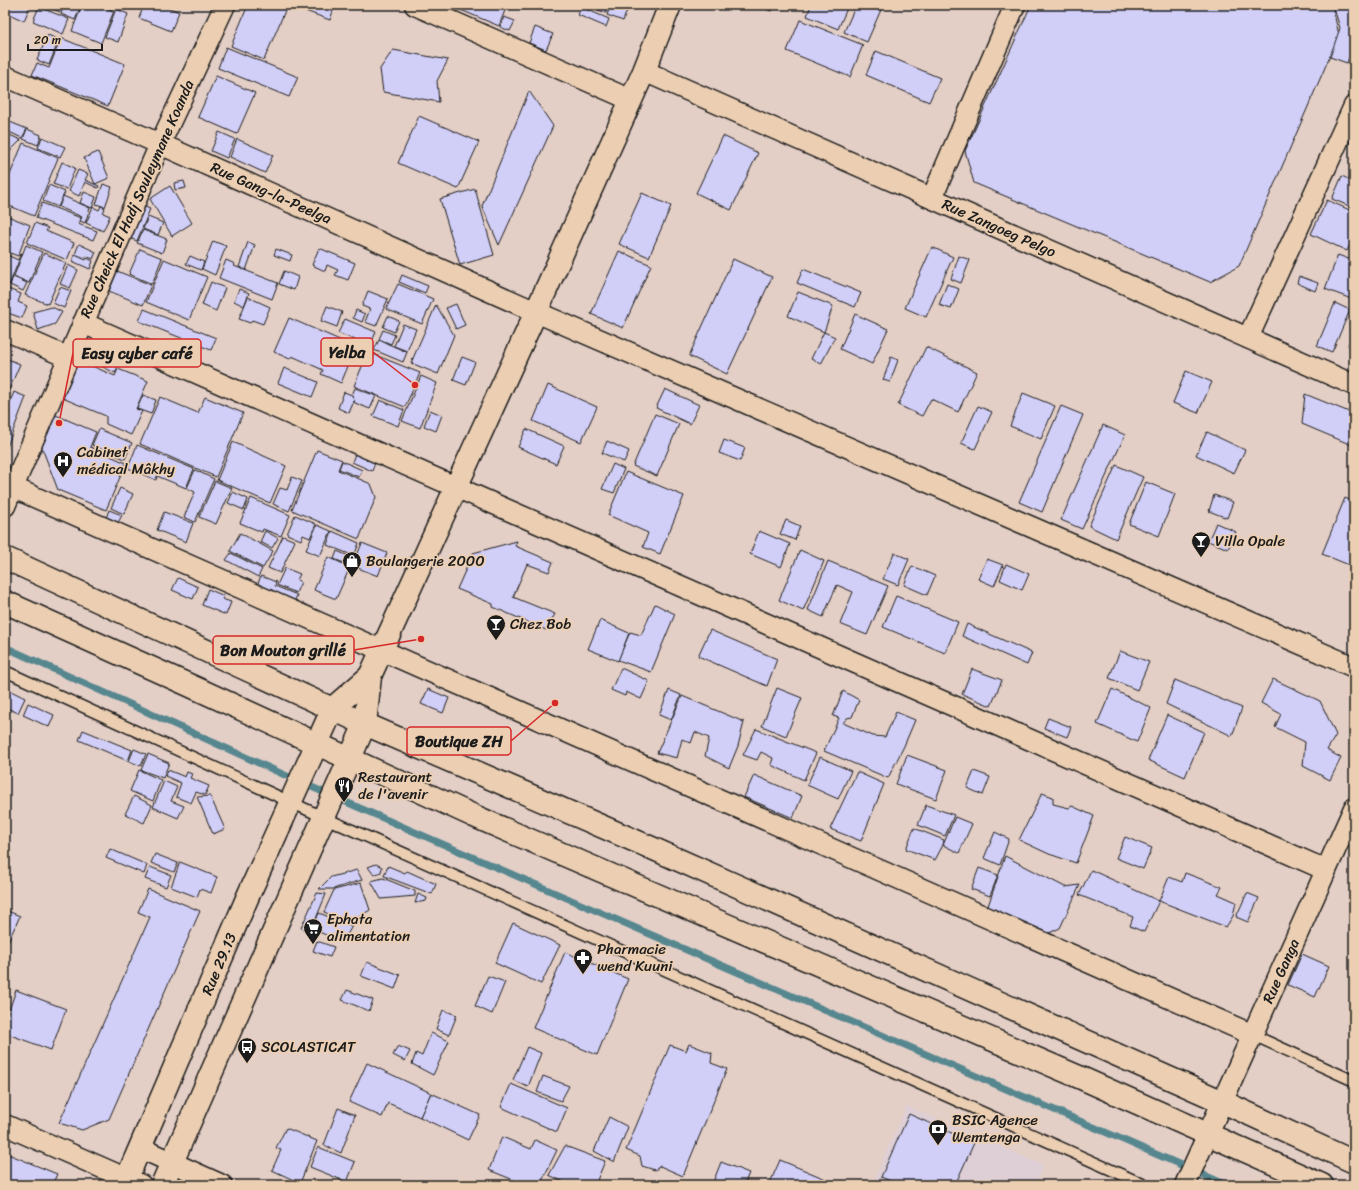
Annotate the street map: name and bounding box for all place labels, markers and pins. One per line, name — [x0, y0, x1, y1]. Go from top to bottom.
callout: Yelba — [321, 338, 373, 366]
callout: Easy cyber café — [73, 339, 201, 367]
place label: Cabinet médical Mâkhy — [77, 439, 175, 482]
hospital icon: Cabinet médical Mâkhy — [52, 450, 74, 478]
place label: Villa Opale — [1215, 528, 1285, 554]
bar icon: Villa Opale — [1190, 530, 1212, 558]
place label: Boulangerie 2000 — [366, 548, 485, 574]
shop icon: Boulangerie 2000 — [341, 550, 363, 578]
place label: Chez Bob — [510, 611, 571, 637]
bar icon: Chez Bob — [485, 613, 507, 641]
callout: Bon Mouton grillé — [213, 636, 354, 664]
callout: Boutique ZH — [407, 727, 511, 755]
place label: Restaurant de l'avenir — [358, 764, 433, 807]
restaurant icon: Restaurant de l'avenir — [333, 775, 355, 803]
place label: Ephata alimentation — [327, 906, 410, 949]
supermarket icon: Ephata alimentation — [302, 917, 324, 945]
place label: Pharmacie wend Kuuni — [597, 936, 673, 979]
pharmacy icon: Pharmacie wend Kuuni — [572, 947, 594, 975]
place label: SCOLASTICAT — [261, 1034, 357, 1060]
bus stop icon: SCOLASTICAT — [236, 1036, 258, 1064]
place label: BSIC Agence Wemtenga — [952, 1107, 1038, 1150]
bank icon: BSIC Agence Wemtenga — [927, 1118, 949, 1146]

